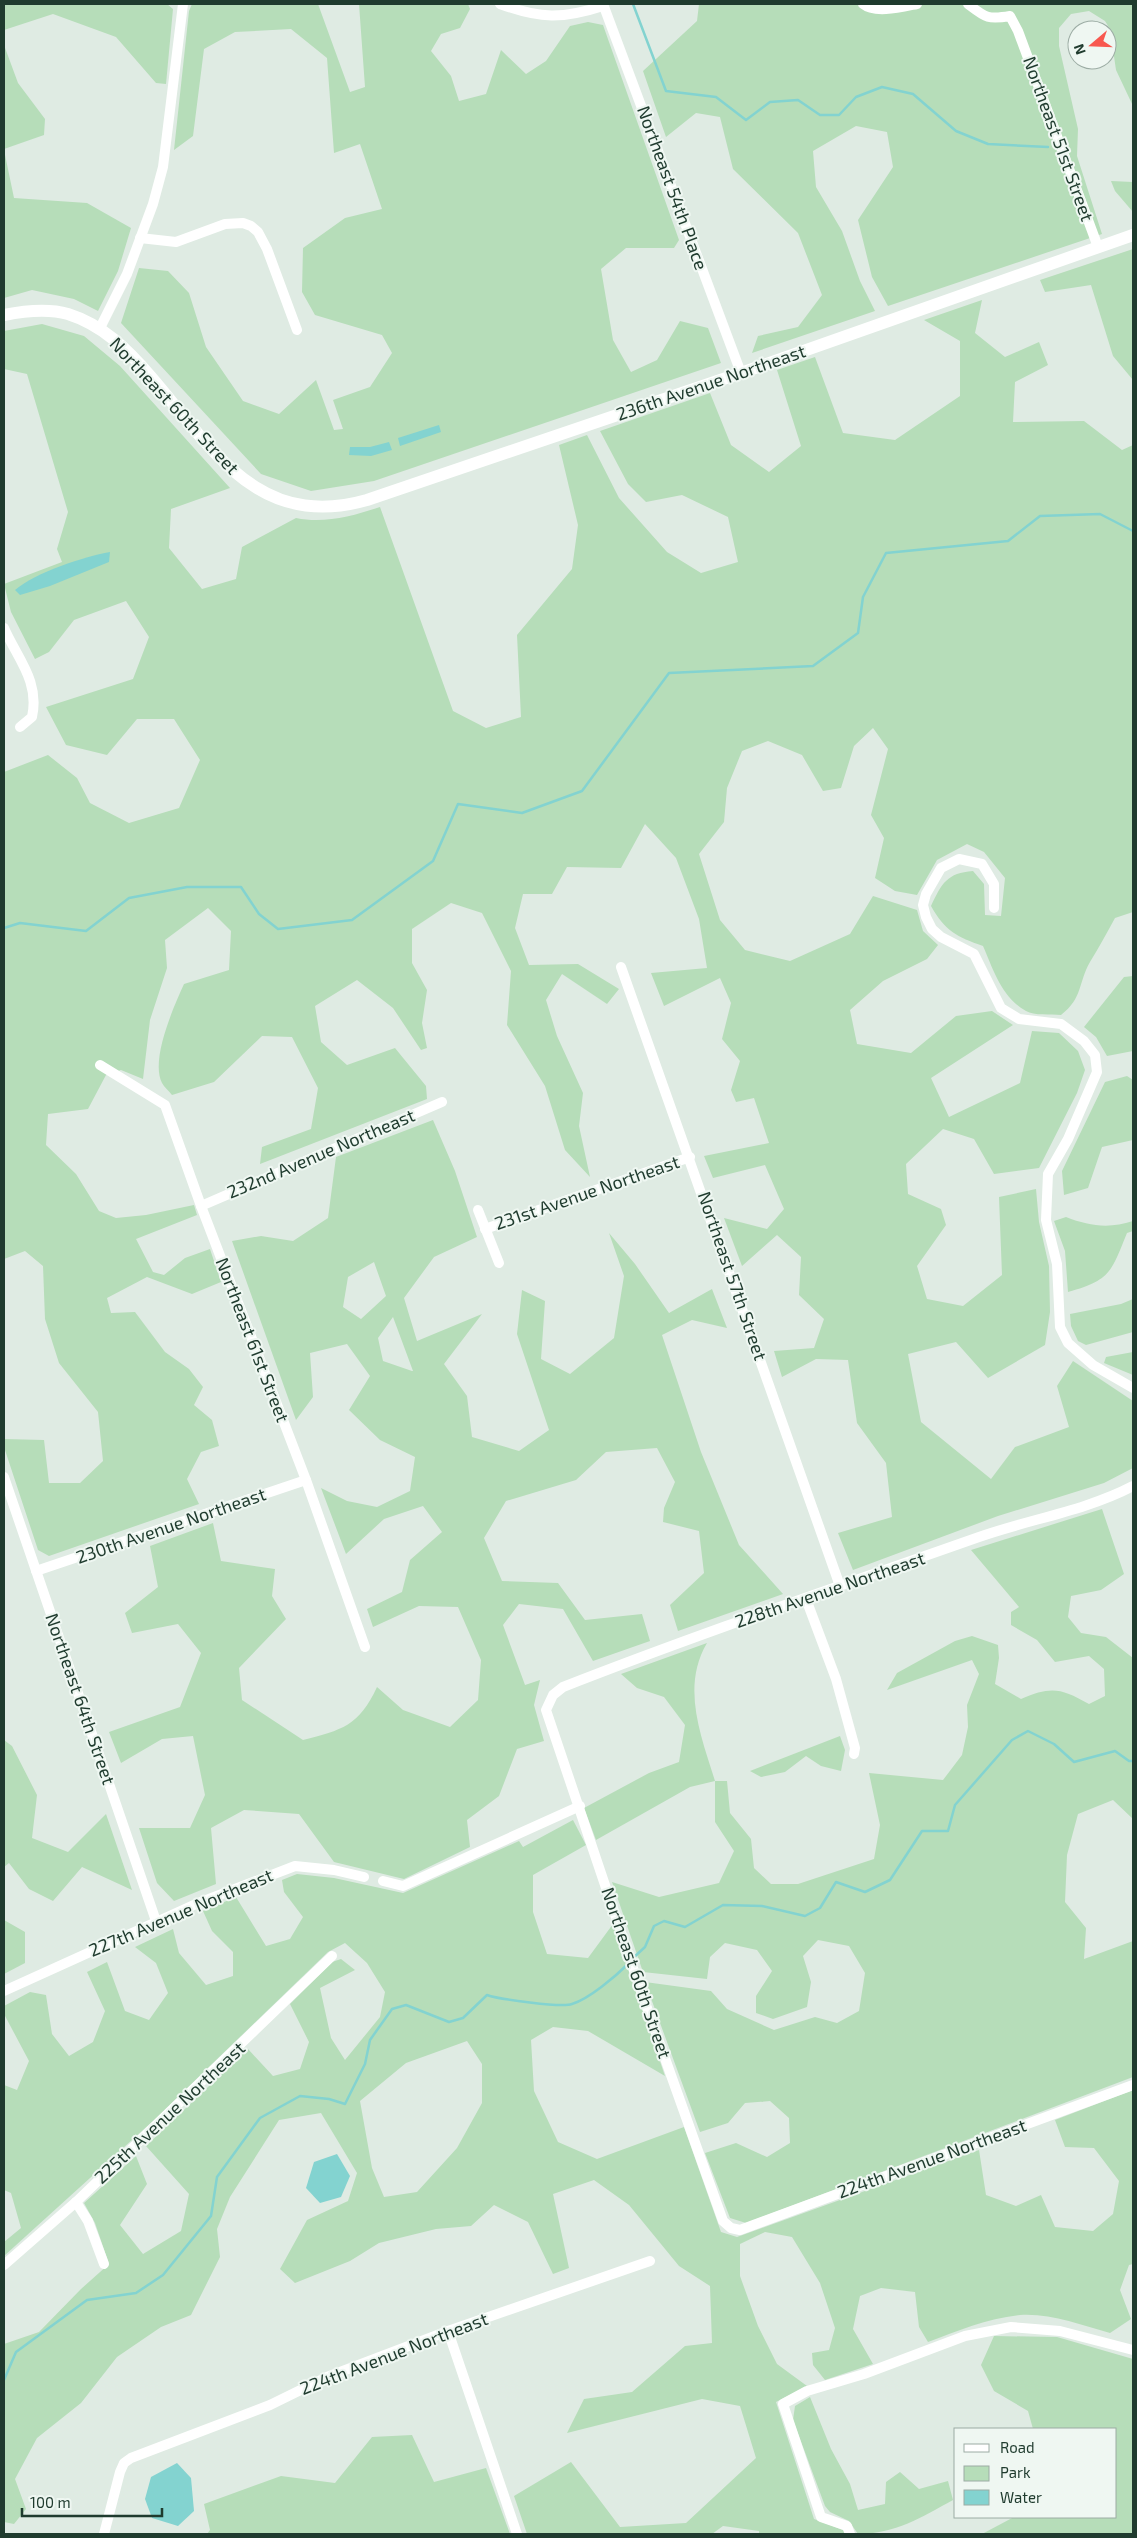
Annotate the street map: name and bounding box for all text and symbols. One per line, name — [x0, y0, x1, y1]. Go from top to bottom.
north arrow — [1067, 20, 1117, 70]
text: N — [1070, 42, 1089, 57]
street label: Northeast 51st Street — [1019, 53, 1099, 224]
street label: Northeast 54th Place — [633, 103, 713, 273]
street label: Northeast 60th Street — [105, 332, 244, 479]
street label: 236th Avenue Northeast — [613, 339, 808, 425]
street label: 232nd Avenue Northeast — [223, 1103, 418, 1203]
street label: 231st Avenue Northeast — [491, 1150, 682, 1234]
street label: Northeast 57th Street — [694, 1188, 772, 1363]
street label: Northeast 61st Street — [211, 1254, 295, 1425]
street label: 230th Avenue Northeast — [73, 1482, 269, 1568]
street label: 228th Avenue Northeast — [732, 1546, 928, 1632]
street label: Northeast 64th Street — [41, 1610, 121, 1787]
street label: 227th Avenue Northeast — [85, 1863, 276, 1961]
street label: Northeast 60th Street — [597, 1884, 677, 2061]
street label: 225th Avenue Northeast — [89, 2037, 249, 2188]
street label: 224th Avenue Northeast — [834, 2114, 1029, 2203]
street label: 224th Avenue Northeast — [297, 2307, 491, 2399]
legend — [954, 2428, 1117, 2518]
text: Road — [1000, 2438, 1035, 2456]
text: Park — [1000, 2463, 1031, 2481]
scale bar — [22, 2486, 162, 2518]
text: Water — [1000, 2488, 1042, 2506]
text: 100 m — [30, 2493, 71, 2511]

